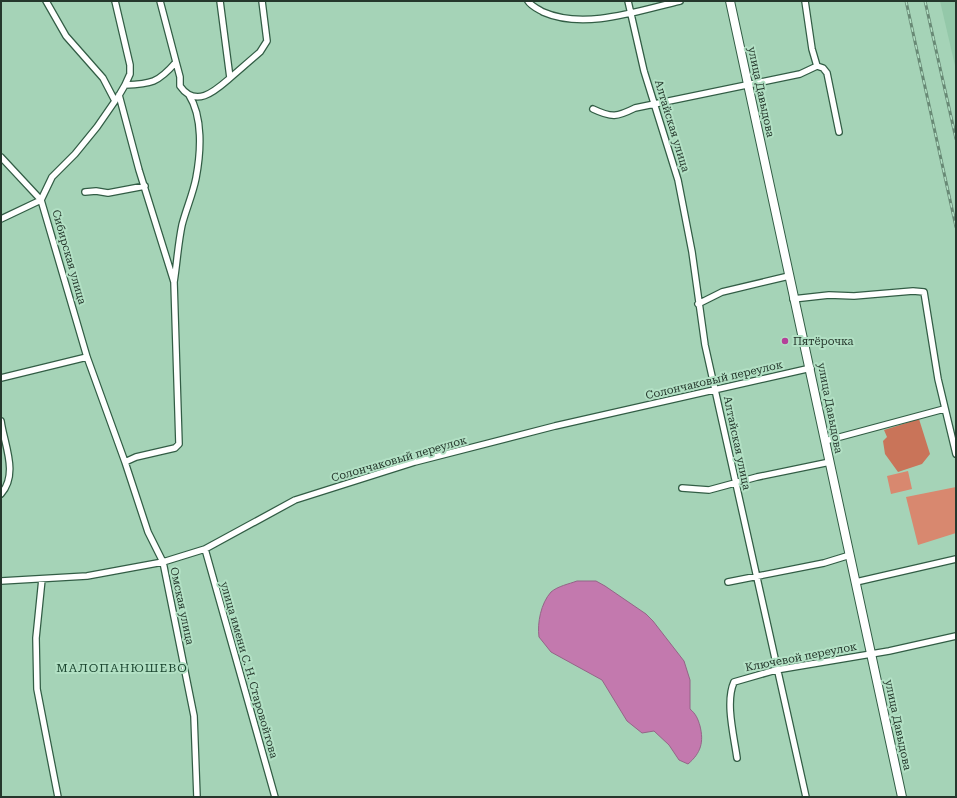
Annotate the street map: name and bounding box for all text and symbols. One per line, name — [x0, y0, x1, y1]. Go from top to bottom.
street label: улица Давыдова — [745, 46, 777, 139]
street label: Алтайская улица — [652, 78, 692, 174]
street label: Сибирская улица — [49, 208, 89, 306]
place label: Пятёрочка — [793, 335, 854, 348]
marker: Пятёрочка — [780, 336, 790, 346]
street label: Солончаковый переулок — [644, 358, 784, 402]
street label: улица Давыдова — [815, 361, 845, 455]
street label: Алтайская улица — [721, 395, 753, 491]
street label: Солончаковый переулок — [330, 433, 468, 485]
street label: Омская улица — [167, 566, 197, 646]
street label: улица имени С. Н. Старовойтова — [218, 580, 280, 760]
street label: Ключевой переулок — [744, 640, 858, 674]
district label: МАЛОПАНЮШЕВО — [56, 661, 188, 675]
street label: улица Давыдова — [882, 679, 914, 772]

